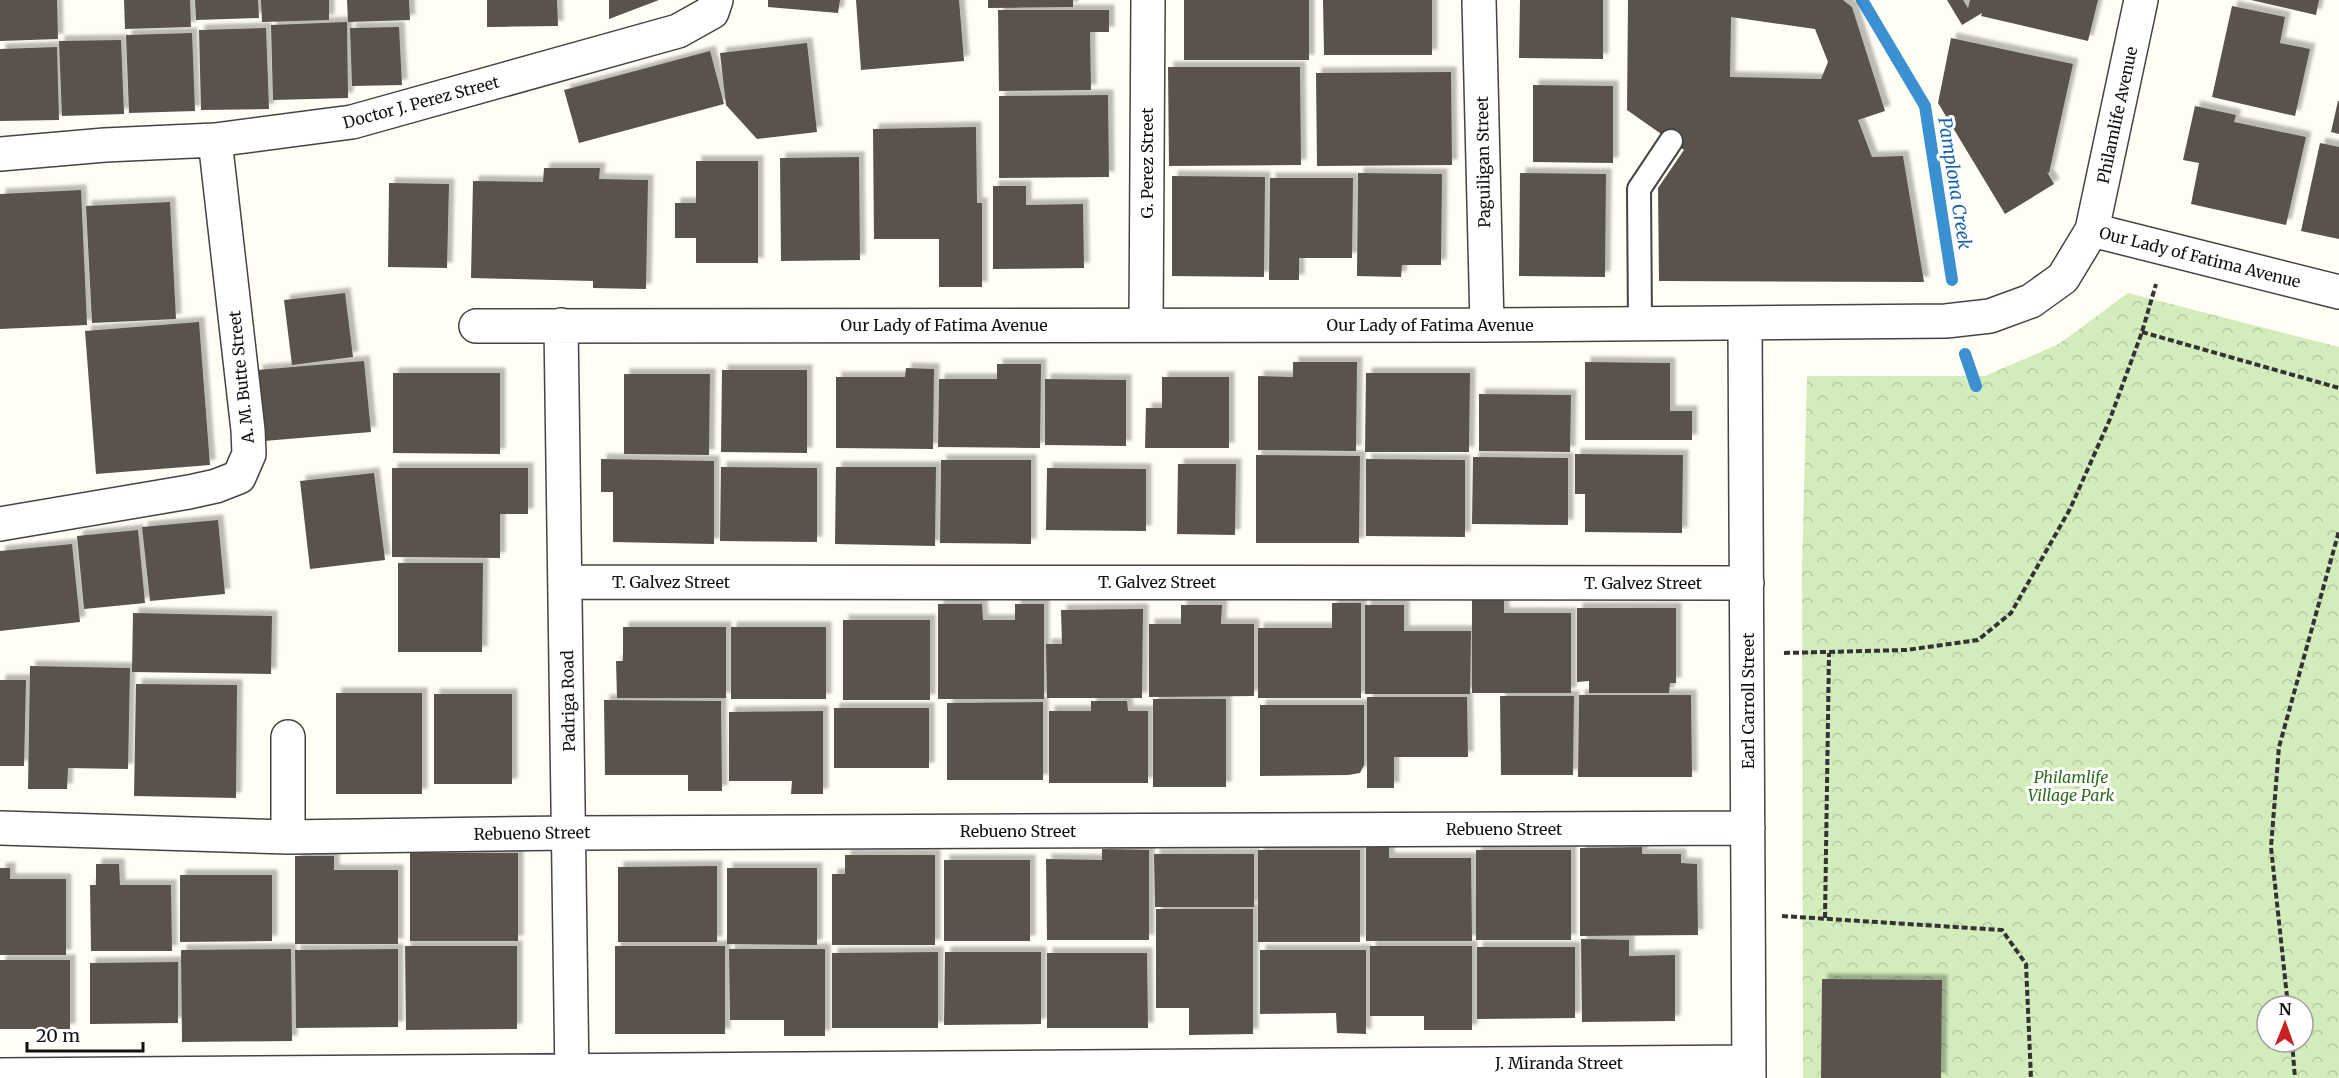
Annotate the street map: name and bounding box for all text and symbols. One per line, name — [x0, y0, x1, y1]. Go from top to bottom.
street label: Philamlife Avenue — [2093, 45, 2141, 185]
street label: Doctor J. Perez Street — [341, 71, 502, 133]
street label: Paguiligan Street — [1472, 95, 1494, 228]
street label: G. Perez Street — [1137, 107, 1157, 218]
water label: Pamplona Creek — [1933, 115, 1977, 251]
street label: Our Lady of Fatima Avenue — [2097, 222, 2303, 292]
street label: A. M. Butte Street — [224, 309, 258, 445]
street label: Our Lady of Fatima Avenue — [841, 315, 1047, 335]
street label: Our Lady of Fatima Avenue — [1327, 315, 1533, 335]
street label: T. Galvez Street — [612, 572, 731, 592]
street label: T. Galvez Street — [1098, 572, 1217, 592]
street label: T. Galvez Street — [1584, 573, 1703, 593]
street label: Earl Carroll Street — [1738, 632, 1758, 769]
street label: Padriga Road — [557, 650, 579, 752]
park label: Philamlife Village Park — [2028, 767, 2115, 805]
street label: Rebueno Street — [1446, 819, 1563, 839]
street label: Rebueno Street — [960, 821, 1077, 841]
street label: Rebueno Street — [473, 822, 591, 844]
north arrow — [2255, 994, 2315, 1054]
text: N — [2279, 999, 2292, 1019]
scale bar — [27, 1015, 142, 1053]
text: 20 m — [36, 1024, 80, 1047]
street label: J. Miranda Street — [1494, 1053, 1624, 1073]

